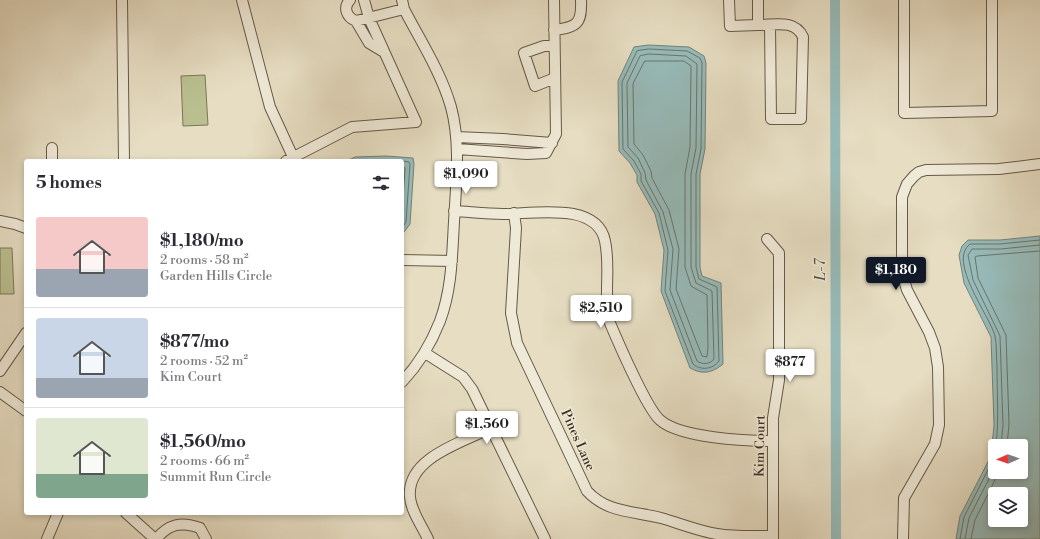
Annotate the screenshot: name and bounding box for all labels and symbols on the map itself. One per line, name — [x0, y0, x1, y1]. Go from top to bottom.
pin: $1,090 — [433, 161, 499, 195]
water label: L-7 — [812, 257, 830, 282]
pin: $1,180 — [863, 257, 929, 291]
pin: $2,510 — [568, 295, 634, 329]
pin: $877 — [766, 349, 814, 383]
street label: Pines Lane — [557, 407, 599, 474]
pin: $1,560 — [454, 411, 520, 445]
street label: Kim Court — [751, 414, 769, 477]
north arrow — [988, 439, 1028, 479]

